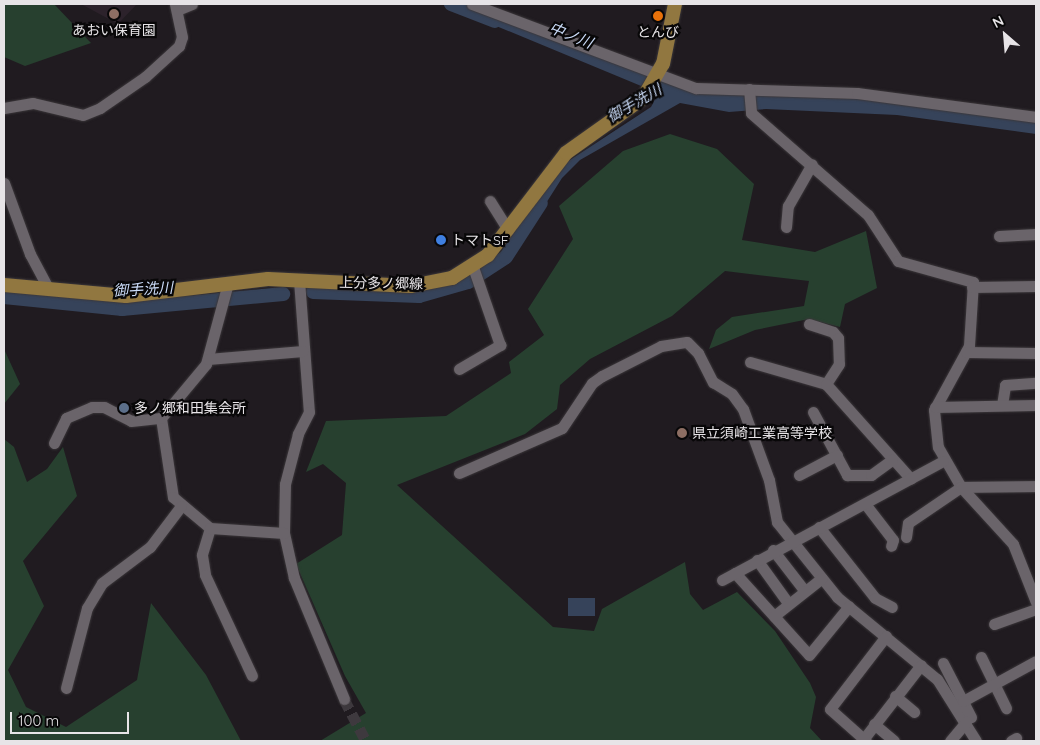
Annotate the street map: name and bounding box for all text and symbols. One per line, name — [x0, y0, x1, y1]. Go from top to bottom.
marker: あおい保育園 — [108, 8, 120, 20]
marker: とんび — [652, 10, 664, 22]
north arrow — [980, 10, 1030, 60]
text: N — [990, 11, 1007, 32]
water label: 中ノ川 — [547, 18, 595, 52]
place label: あおい保育園 — [72, 22, 156, 38]
place label: とんび — [637, 24, 679, 40]
water label: 御手洗川 — [604, 80, 664, 126]
place label: トマトSF — [451, 232, 509, 248]
marker: トマトSF — [435, 234, 447, 246]
street label: 上分多ノ郷線 — [339, 274, 423, 292]
water label: 御手洗川 — [113, 278, 173, 300]
place label: 多ノ郷和田集会所 — [134, 400, 246, 416]
marker: 多ノ郷和田集会所 — [118, 402, 130, 414]
place label: 県立須崎工業高等学校 — [692, 425, 832, 441]
marker: 県立須崎工業高等学校 — [676, 427, 688, 439]
scale bar — [12, 702, 131, 734]
text: 100 m — [18, 711, 59, 730]

